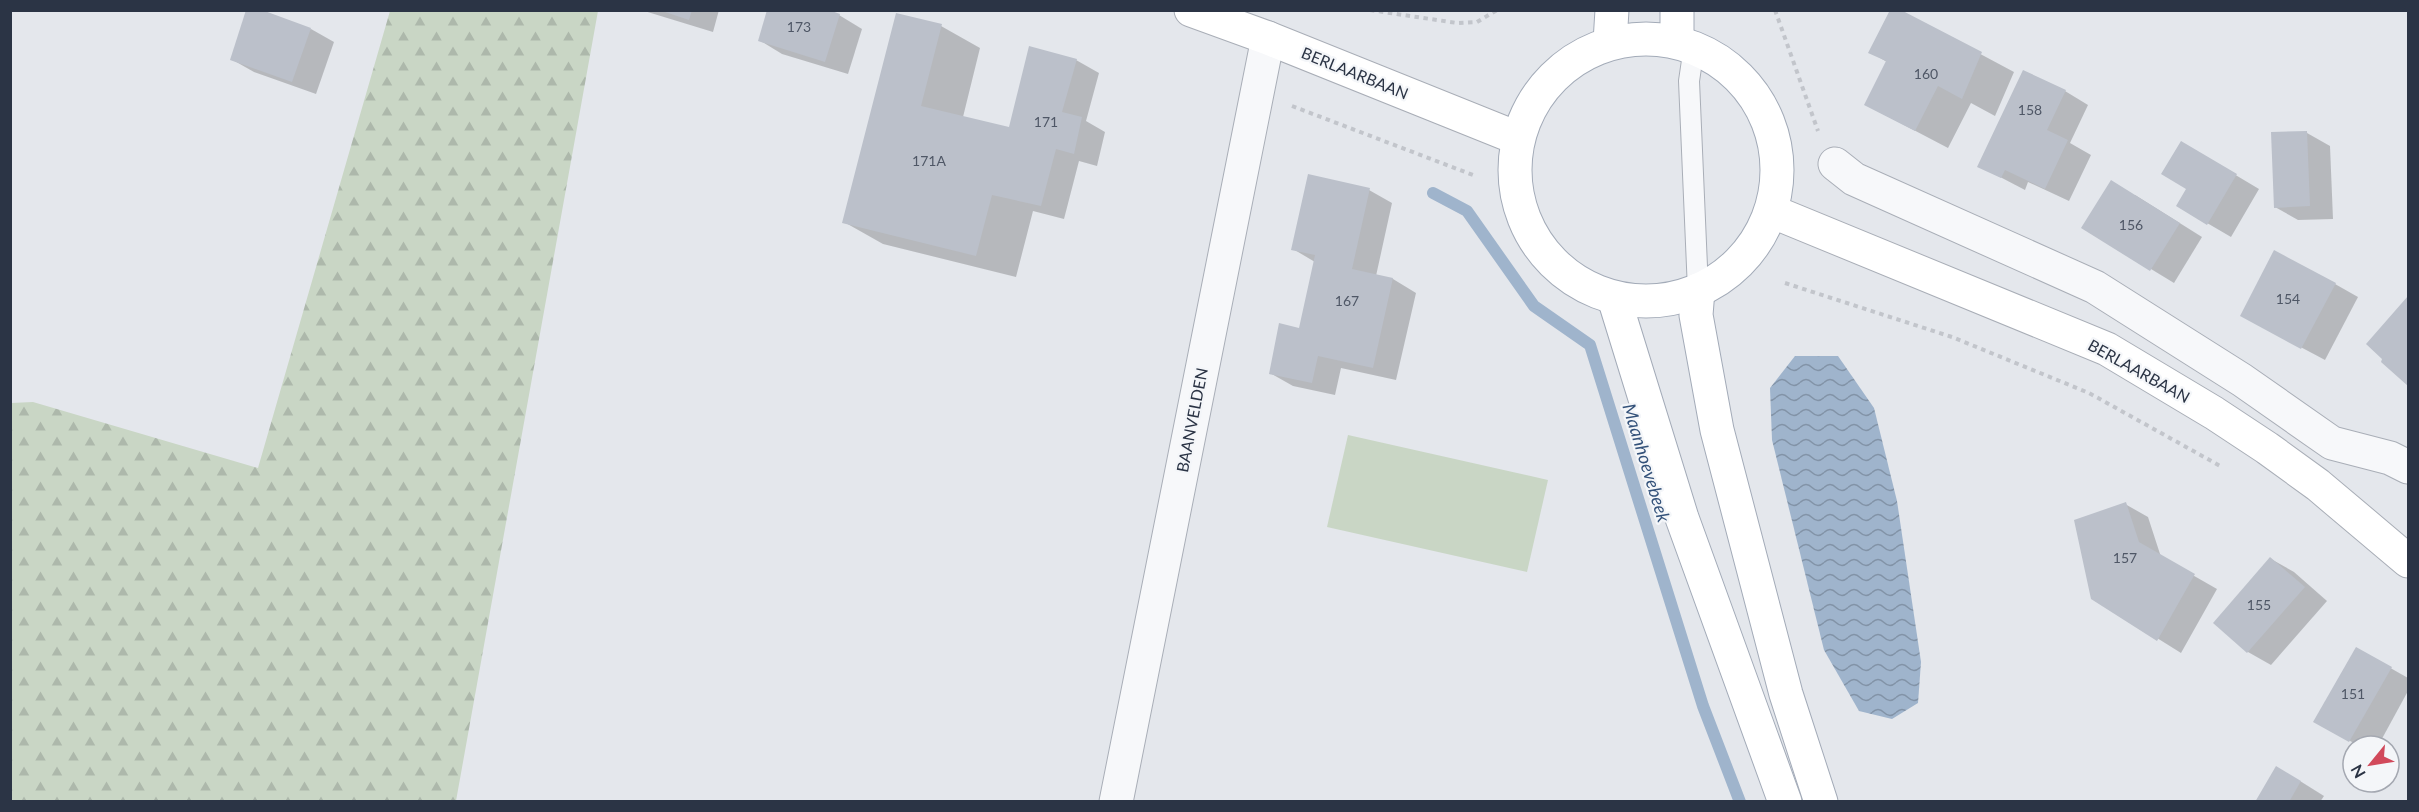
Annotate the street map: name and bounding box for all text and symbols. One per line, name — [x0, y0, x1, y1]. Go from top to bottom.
house number: 173 — [787, 18, 811, 35]
street label: BERLAARBAAN — [1299, 42, 1411, 103]
house number: 160 — [1914, 65, 1938, 82]
house number: 158 — [2018, 101, 2042, 118]
house number: 171 — [1034, 113, 1058, 130]
house number: 171A — [912, 152, 946, 169]
house number: 156 — [2119, 216, 2143, 233]
house number: 154 — [2276, 290, 2300, 307]
house number: 167 — [1335, 292, 1359, 309]
street label: BERLAARBAAN — [2085, 335, 2194, 406]
street label: BAANVELDEN — [1172, 366, 1211, 474]
water label: Maanhoevebeek — [1618, 401, 1676, 525]
house number: 157 — [2113, 549, 2137, 566]
house number: 155 — [2247, 596, 2271, 613]
house number: 151 — [2341, 685, 2365, 702]
north arrow — [2341, 734, 2401, 794]
text: N — [2346, 762, 2369, 782]

